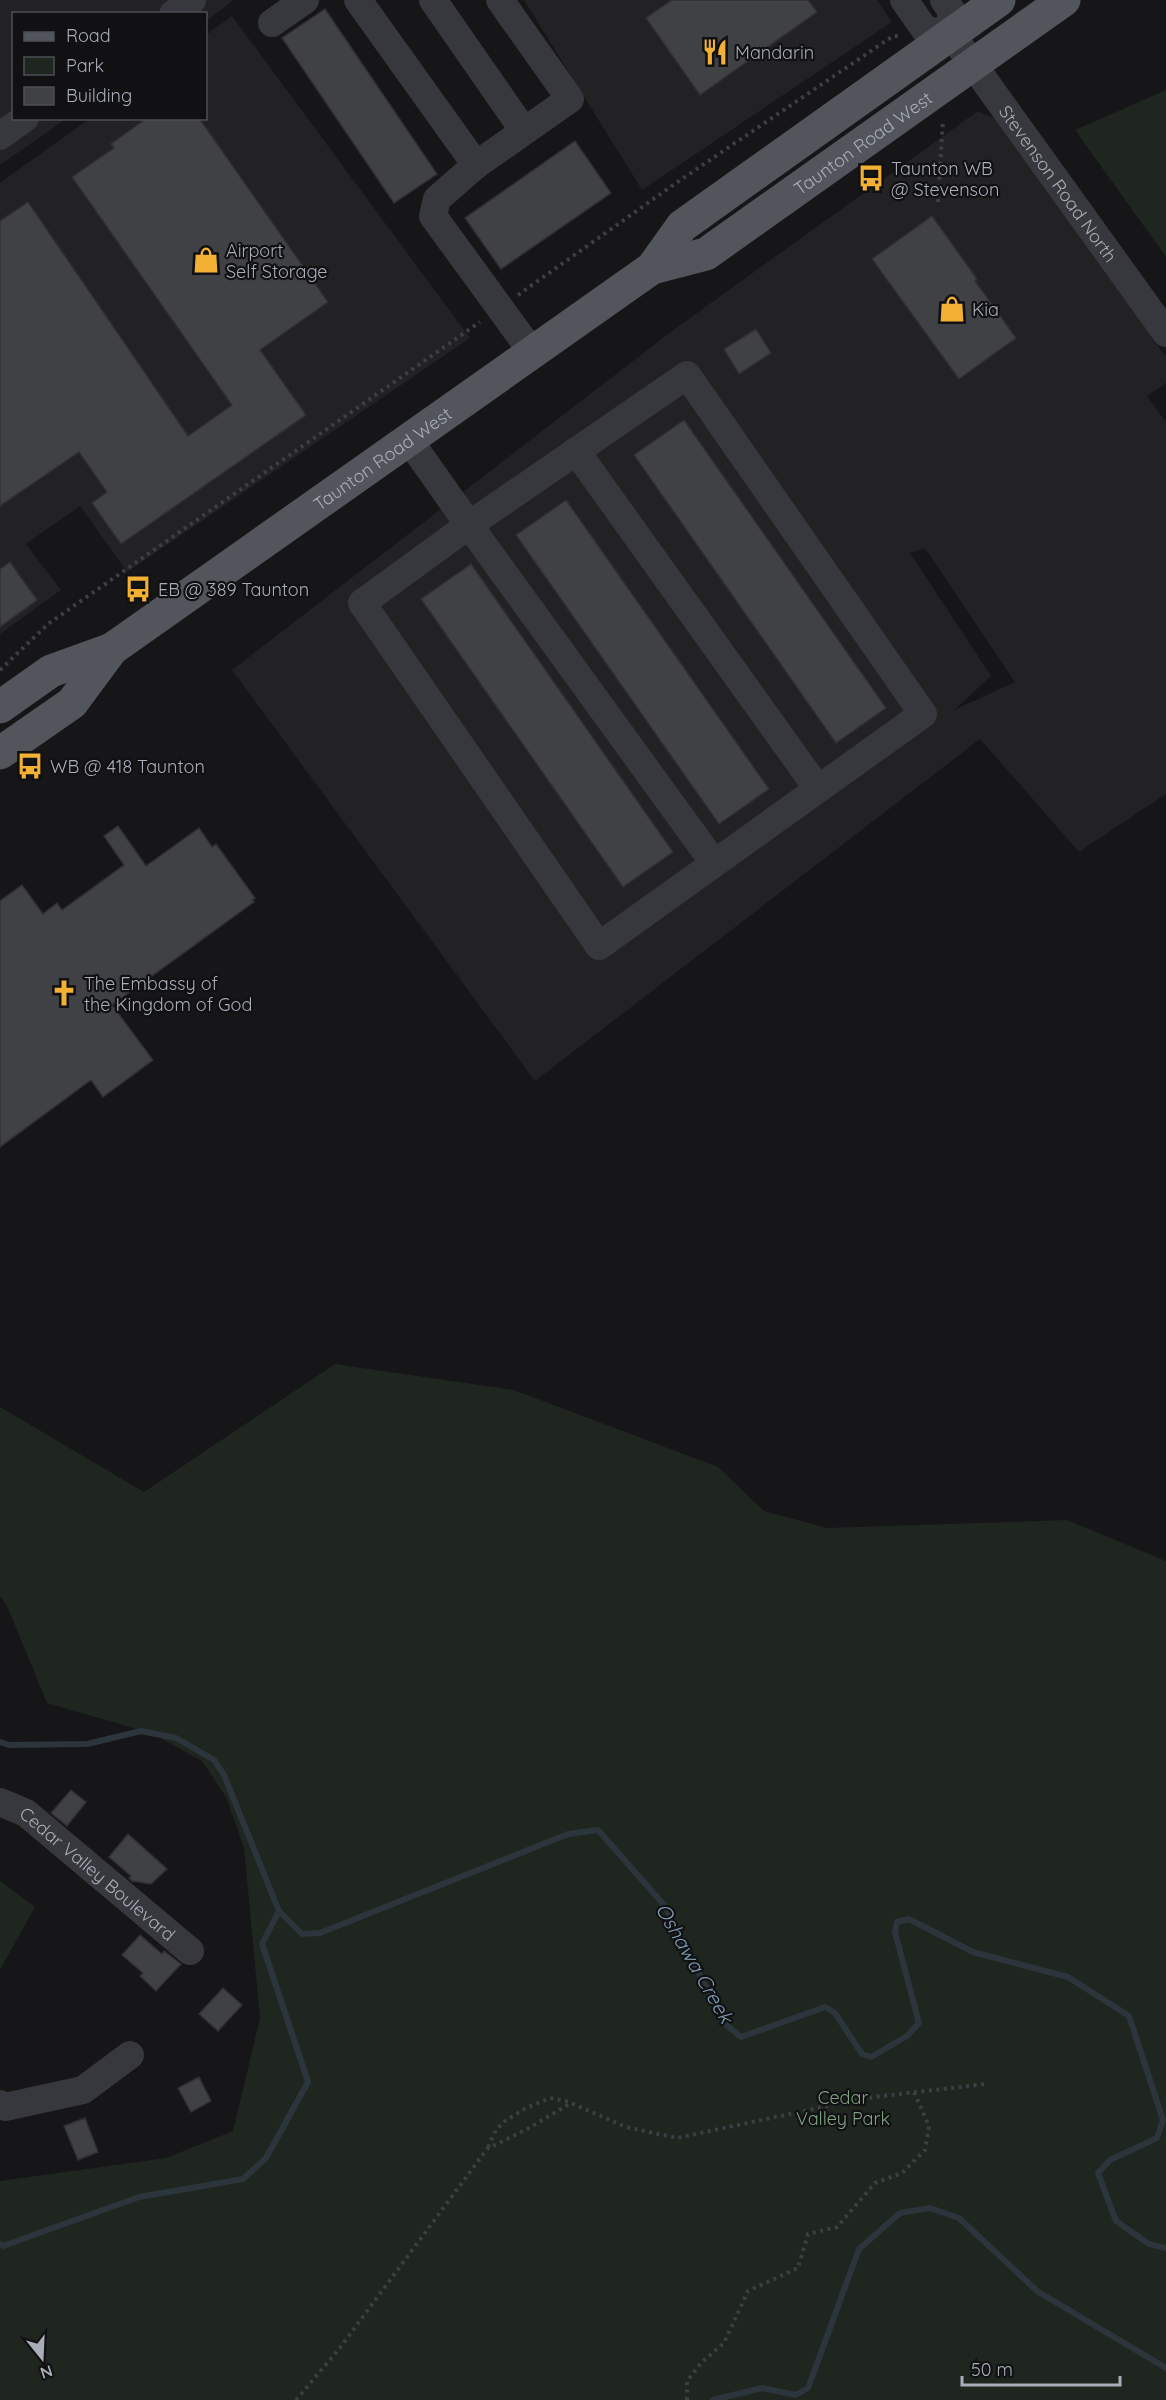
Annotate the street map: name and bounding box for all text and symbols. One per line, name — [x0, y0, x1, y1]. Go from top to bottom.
legend — [12, 12, 207, 120]
text: Road — [66, 24, 111, 47]
restaurant icon: Mandarin — [700, 37, 730, 67]
place label: Mandarin — [735, 41, 814, 64]
text: Park — [66, 54, 104, 77]
text: Building — [66, 84, 132, 107]
street label: Taunton Road West — [789, 86, 936, 200]
street label: Stevenson Road North — [994, 100, 1123, 266]
place label: Taunton WB @ Stevenson — [891, 157, 999, 201]
bus stop icon: Taunton WB @ Stevenson — [856, 163, 886, 193]
place label: Airport Self Storage — [226, 239, 327, 283]
shop icon: Airport Self Storage — [191, 245, 221, 275]
shop icon: Kia — [937, 294, 967, 324]
place label: Kia — [972, 298, 999, 321]
street label: Taunton Road West — [309, 402, 456, 515]
bus stop icon: EB @ 389 Taunton — [123, 574, 153, 604]
place label: EB @ 389 Taunton — [158, 578, 309, 601]
bus stop icon: WB @ 418 Taunton — [15, 751, 45, 781]
place label: WB @ 418 Taunton — [50, 755, 205, 778]
place label: The Embassy of the Kingdom of God — [84, 972, 252, 1016]
church icon: The Embassy of the Kingdom of God — [49, 978, 79, 1008]
street label: Cedar Valley Boulevard — [15, 1801, 180, 1945]
water label: Oshawa Creek — [651, 1899, 741, 2029]
park label: Cedar Valley Park — [796, 2086, 890, 2130]
north arrow — [12, 2328, 72, 2388]
scale bar — [962, 2349, 1120, 2387]
text: 50 m — [971, 2358, 1013, 2381]
text: N — [38, 2361, 55, 2384]

